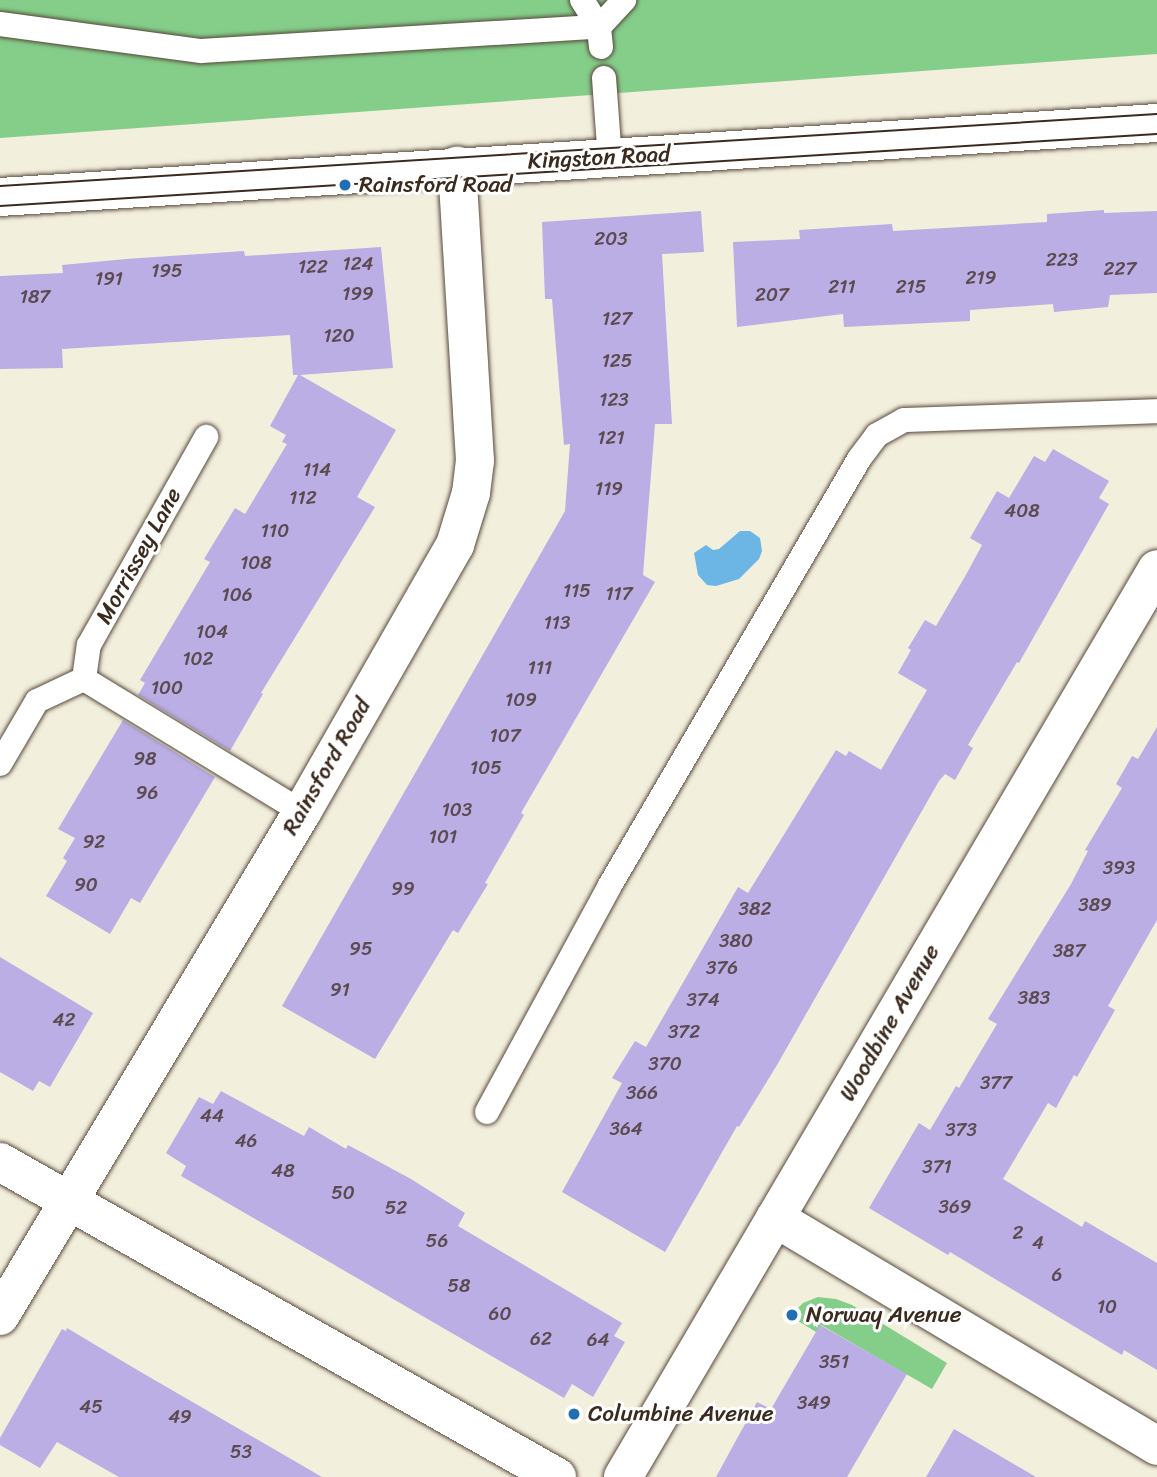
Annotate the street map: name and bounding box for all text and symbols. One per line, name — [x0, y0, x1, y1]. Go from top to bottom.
street label: Kingston Road — [527, 140, 671, 176]
place label: Rainsford Road — [359, 171, 512, 199]
marker: Rainsford Road — [337, 177, 353, 193]
house number: 203 — [594, 228, 628, 250]
house number: 223 — [1046, 249, 1078, 271]
house number: 124 — [343, 253, 373, 275]
house number: 122 — [298, 256, 328, 278]
house number: 227 — [1104, 258, 1136, 280]
house number: 195 — [151, 260, 183, 282]
house number: 219 — [966, 267, 996, 289]
house number: 191 — [95, 268, 123, 290]
house number: 211 — [828, 276, 856, 298]
house number: 215 — [896, 276, 926, 298]
house number: 199 — [342, 283, 374, 305]
house number: 207 — [755, 284, 789, 306]
house number: 187 — [20, 286, 50, 308]
house number: 127 — [602, 308, 632, 330]
house number: 120 — [323, 325, 355, 347]
house number: 125 — [602, 350, 632, 372]
house number: 123 — [599, 389, 629, 411]
house number: 121 — [597, 427, 625, 449]
house number: 114 — [303, 459, 331, 481]
house number: 119 — [595, 478, 623, 500]
street label: Morrissey Lane — [90, 483, 188, 629]
house number: 112 — [289, 487, 317, 509]
house number: 408 — [1004, 500, 1040, 522]
house number: 110 — [261, 520, 289, 542]
house number: 108 — [240, 552, 272, 574]
house number: 115 — [563, 580, 591, 602]
house number: 117 — [605, 583, 633, 605]
house number: 106 — [222, 584, 252, 606]
house number: 113 — [544, 612, 570, 634]
house number: 104 — [196, 621, 228, 643]
house number: 102 — [182, 648, 214, 670]
house number: 111 — [528, 657, 552, 679]
house number: 100 — [151, 677, 183, 699]
house number: 109 — [505, 689, 537, 711]
street label: Rainsford Road — [277, 694, 377, 840]
house number: 107 — [489, 725, 521, 747]
house number: 98 — [133, 748, 157, 770]
house number: 105 — [470, 757, 502, 779]
house number: 96 — [136, 782, 158, 804]
house number: 103 — [442, 799, 472, 821]
house number: 101 — [429, 826, 457, 848]
house number: 92 — [83, 831, 105, 853]
house number: 393 — [1103, 857, 1135, 879]
house number: 90 — [74, 874, 98, 896]
house number: 99 — [391, 878, 415, 900]
house number: 389 — [1078, 894, 1112, 916]
house number: 382 — [739, 898, 771, 920]
house number: 380 — [719, 930, 753, 952]
house number: 95 — [349, 938, 373, 960]
street label: Woodbine Avenue — [834, 940, 946, 1106]
house number: 387 — [1053, 940, 1085, 962]
house number: 376 — [706, 957, 738, 979]
house number: 91 — [330, 979, 350, 1001]
house number: 383 — [1018, 987, 1050, 1009]
house number: 374 — [686, 989, 720, 1011]
house number: 42 — [53, 1009, 75, 1031]
house number: 372 — [668, 1021, 700, 1043]
house number: 370 — [648, 1053, 682, 1075]
house number: 377 — [980, 1072, 1012, 1094]
house number: 366 — [626, 1082, 658, 1104]
house number: 44 — [200, 1105, 224, 1127]
house number: 364 — [609, 1118, 643, 1140]
house number: 373 — [945, 1119, 977, 1141]
house number: 46 — [235, 1130, 257, 1152]
house number: 371 — [922, 1156, 952, 1178]
house number: 48 — [271, 1160, 295, 1182]
house number: 50 — [331, 1182, 355, 1204]
house number: 369 — [939, 1196, 971, 1218]
house number: 52 — [385, 1197, 407, 1219]
house number: 2 — [1013, 1222, 1023, 1244]
house number: 56 — [426, 1230, 448, 1252]
house number: 4 — [1032, 1232, 1044, 1254]
house number: 6 — [1052, 1264, 1062, 1286]
house number: 58 — [447, 1275, 471, 1297]
house number: 10 — [1097, 1296, 1117, 1318]
place label: Norway Avenue — [806, 1301, 962, 1329]
house number: 60 — [489, 1303, 511, 1325]
marker: Norway Avenue — [784, 1307, 800, 1323]
house number: 62 — [530, 1328, 552, 1350]
house number: 64 — [587, 1329, 609, 1351]
house number: 351 — [819, 1351, 849, 1373]
house number: 349 — [797, 1392, 831, 1414]
house number: 45 — [79, 1396, 103, 1418]
place label: Columbine Avenue — [588, 1400, 773, 1428]
house number: 49 — [168, 1406, 192, 1428]
marker: Columbine Avenue — [566, 1406, 582, 1422]
house number: 53 — [230, 1441, 252, 1463]

